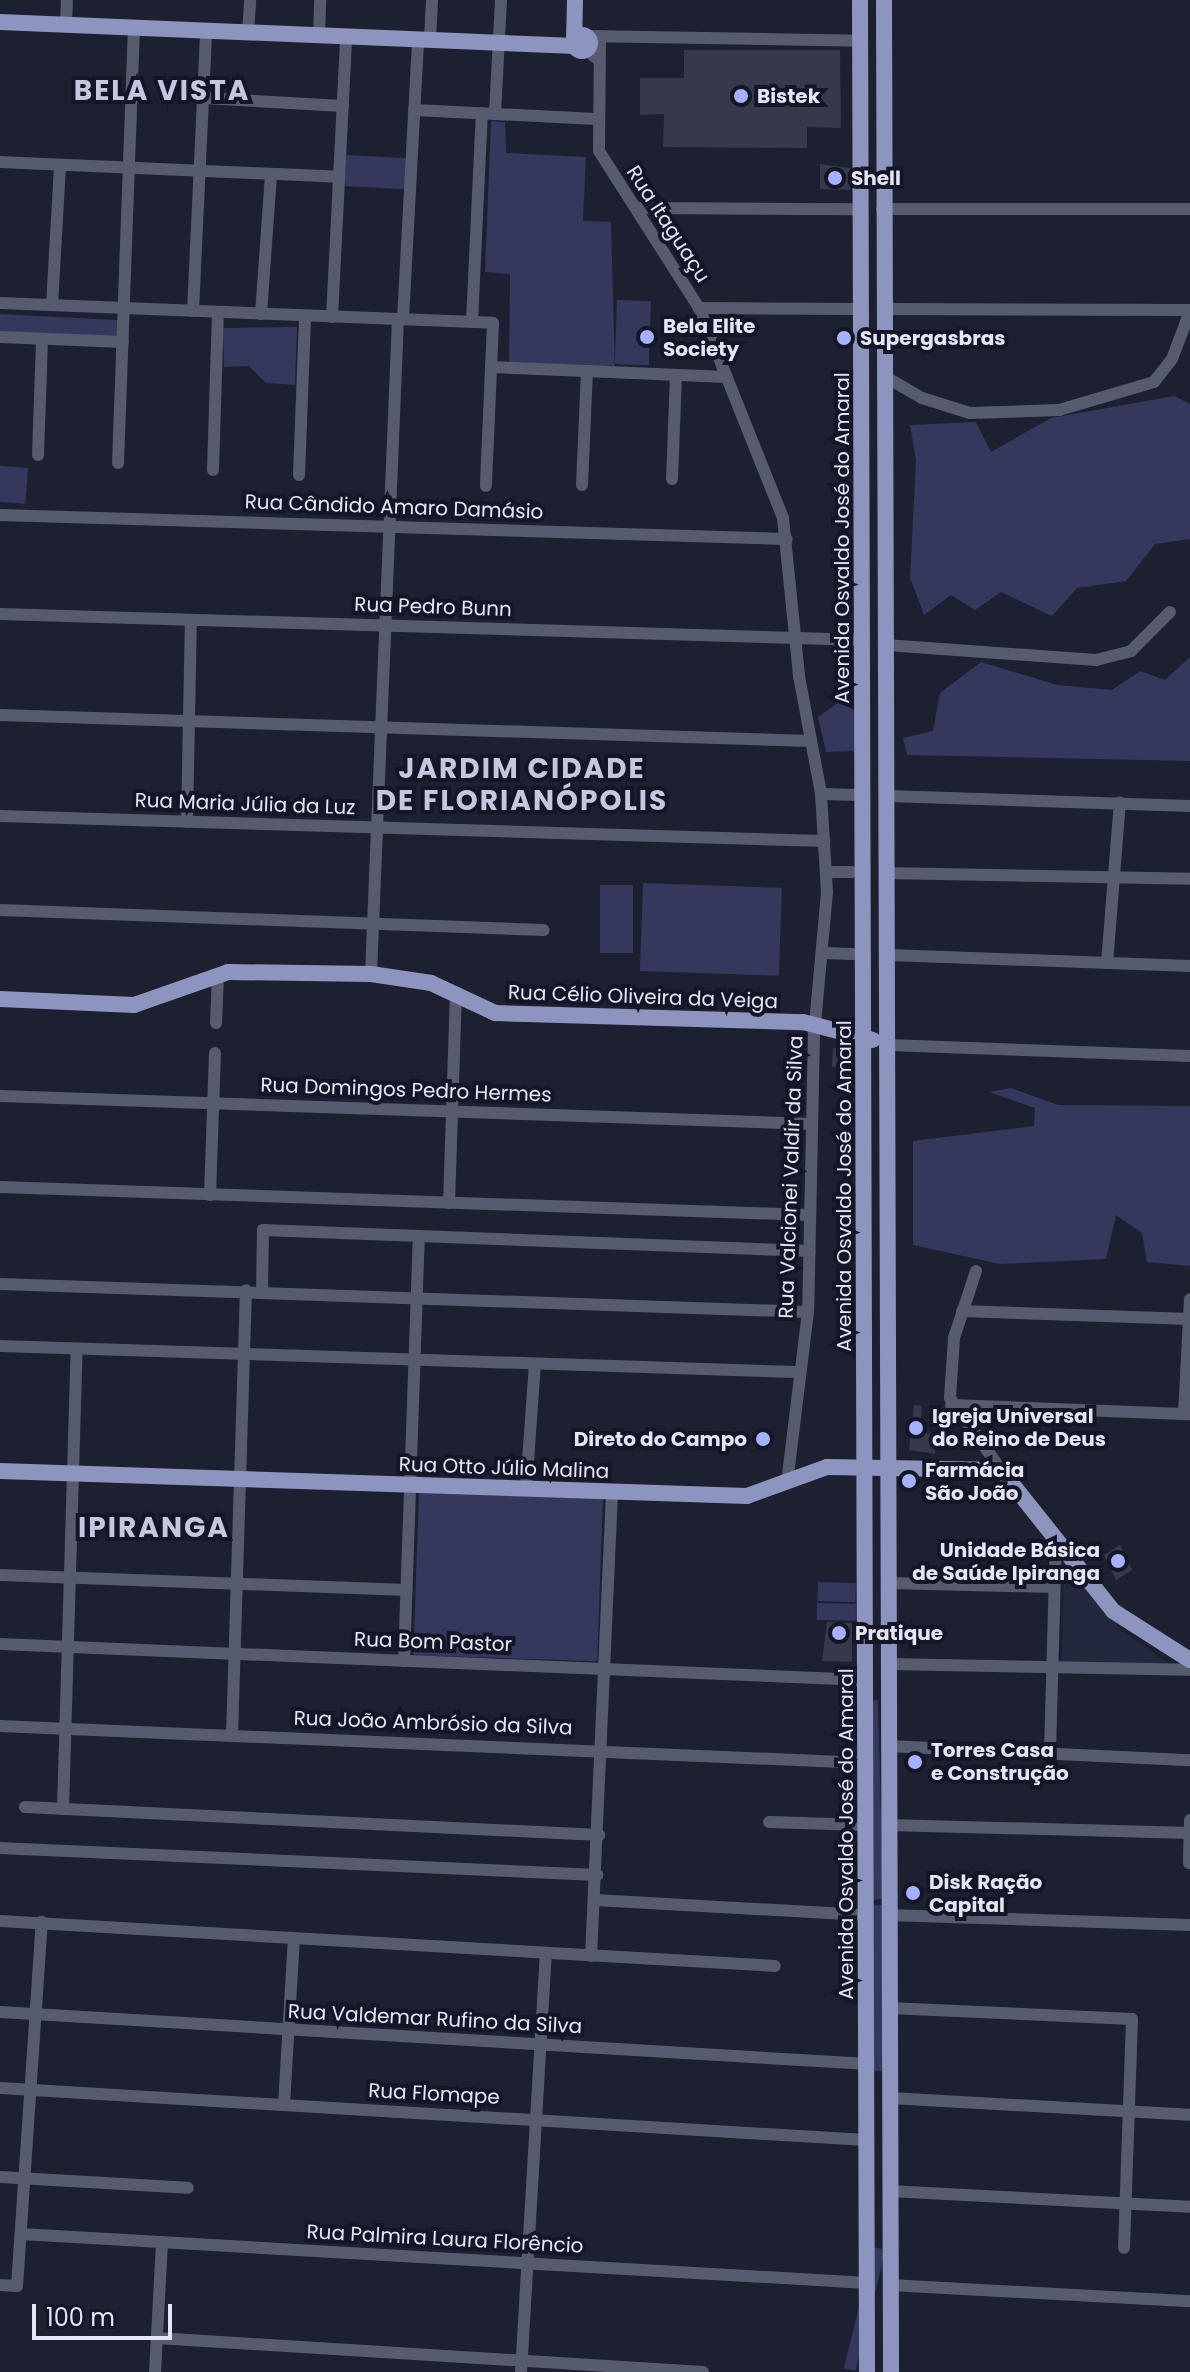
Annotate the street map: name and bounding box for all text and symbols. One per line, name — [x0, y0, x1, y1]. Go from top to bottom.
district label: BELA VISTA — [74, 74, 250, 108]
place label: Bistek — [757, 84, 820, 108]
marker: Bistek — [732, 87, 750, 105]
street label: Rua Itaguaçu — [621, 161, 715, 287]
place label: Shell — [851, 166, 901, 190]
marker: Shell — [826, 169, 844, 187]
place label: Bela Elite Society — [663, 314, 755, 361]
place label: Supergasbras — [860, 326, 1005, 350]
marker: Bela Elite Society — [638, 328, 656, 346]
marker: Supergasbras — [835, 329, 853, 347]
street label: Avenida Osvaldo José do Amaral — [830, 372, 854, 704]
street label: Rua Cândido Amaro Damásio — [244, 490, 544, 524]
street label: Rua Pedro Bunn — [354, 592, 512, 622]
district label: JARDIM CIDADE DE FLORIANÓPOLIS — [376, 752, 668, 818]
street label: Rua Maria Júlia da Luz — [134, 788, 356, 820]
street label: Rua Célio Oliveira da Veiga — [508, 980, 778, 1014]
street label: Avenida Osvaldo José do Amaral — [832, 1020, 856, 1352]
street label: Rua Valcionei Valdir da Silva — [774, 1035, 808, 1319]
street label: Rua Domingos Pedro Hermes — [260, 1073, 552, 1107]
place label: Igreja Universal do Reino de Deus — [932, 1404, 1106, 1451]
marker: Igreja Universal do Reino de Deus — [907, 1419, 925, 1437]
place label: Direto do Campo — [574, 1427, 747, 1451]
marker: Direto do Campo — [754, 1430, 772, 1448]
street label: Rua Otto Júlio Malina — [398, 1452, 610, 1484]
place label: Farmácia São João — [925, 1458, 1024, 1505]
marker: Farmácia São João — [900, 1472, 918, 1490]
district label: IPIRANGA — [78, 1511, 230, 1545]
place label: Unidade Básica de Saúde Ipiranga — [912, 1538, 1100, 1585]
marker: Unidade Básica de Saúde Ipiranga — [1107, 1550, 1129, 1572]
place label: Pratique — [855, 1621, 943, 1645]
marker: Pratique — [830, 1624, 848, 1642]
street label: Rua Bom Pastor — [354, 1627, 512, 1657]
street label: Avenida Osvaldo José do Amaral — [834, 1668, 858, 2000]
street label: Rua João Ambrósio da Silva — [293, 1706, 573, 1740]
place label: Torres Casa e Construção — [931, 1738, 1069, 1785]
marker: Torres Casa e Construção — [906, 1753, 924, 1771]
place label: Disk Ração Capital — [929, 1870, 1042, 1917]
marker: Disk Ração Capital — [904, 1884, 922, 1902]
street label: Rua Valdemar Rufino da Silva — [287, 1999, 583, 2039]
street label: Rua Flomape — [368, 2079, 500, 2109]
street label: Rua Palmira Laura Florêncio — [306, 2220, 584, 2258]
scale bar — [36, 2288, 176, 2338]
text: 100 m — [46, 2301, 115, 2334]

